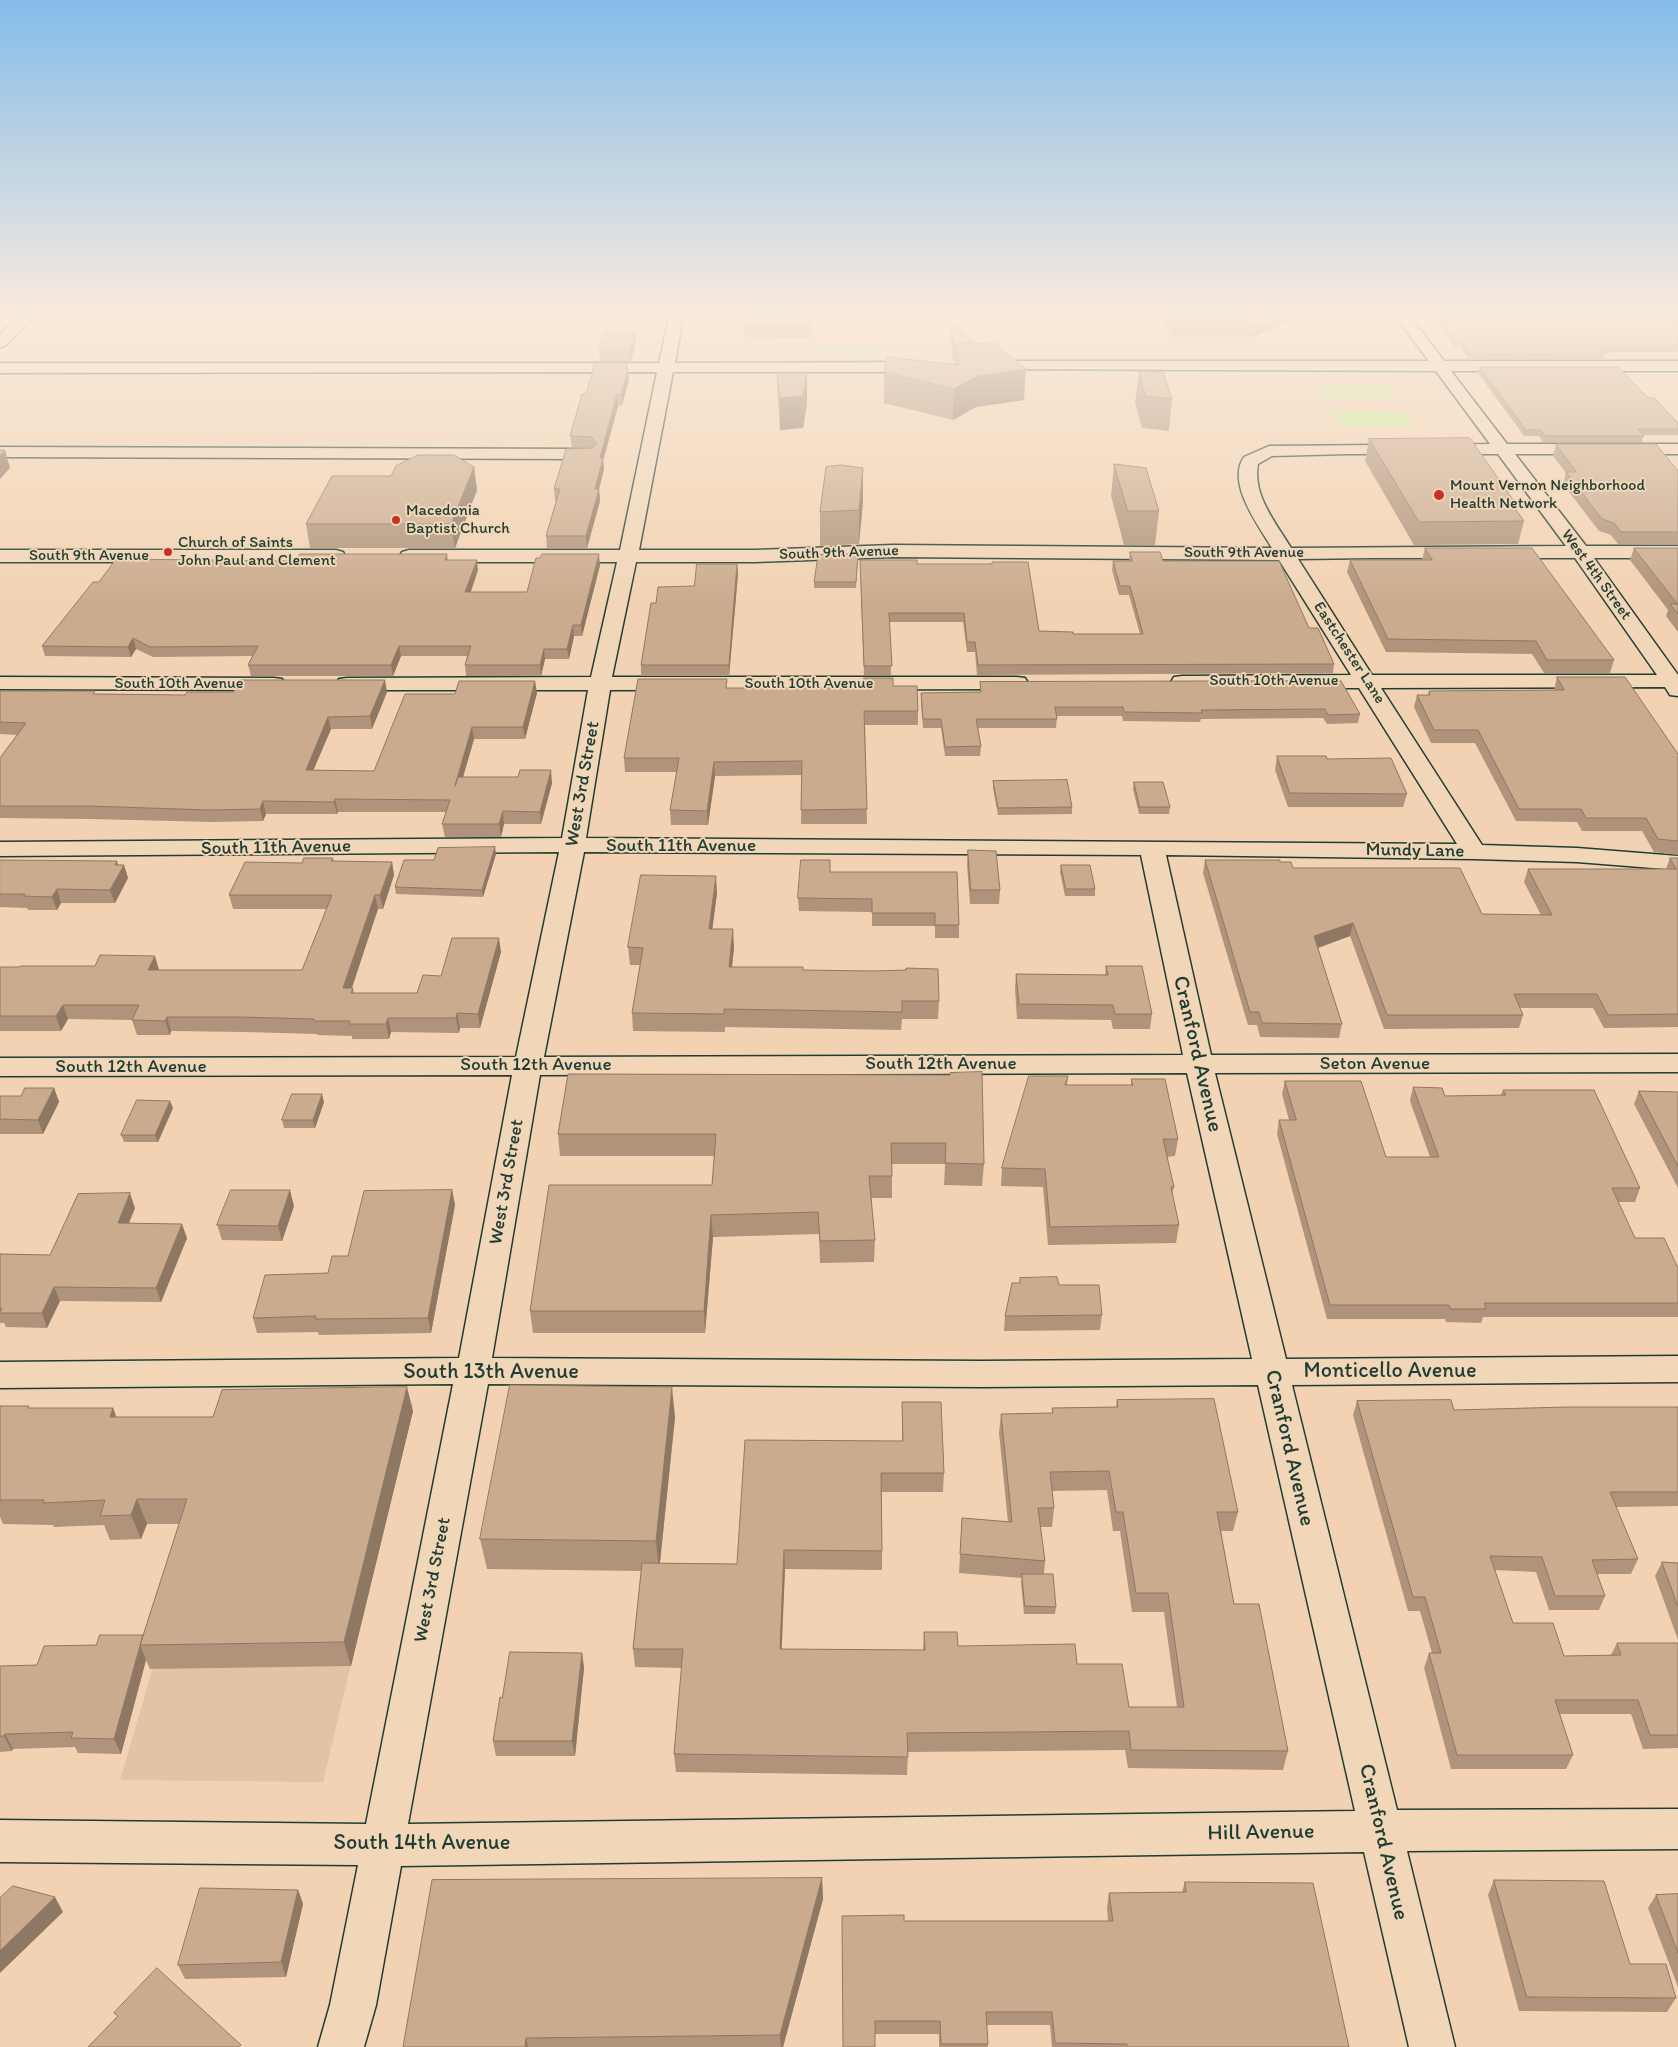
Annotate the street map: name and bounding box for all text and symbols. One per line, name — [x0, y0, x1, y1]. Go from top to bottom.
place label: Mount Vernon Neighborhood Health Network — [1450, 476, 1645, 514]
marker: Mount Vernon Neighborhood Health Network — [1432, 488, 1446, 502]
place label: Macedonia Baptist Church — [406, 501, 510, 539]
marker: Macedonia Baptist Church — [390, 514, 402, 526]
street label: West 4th Street — [1557, 526, 1635, 624]
place label: Church of Saints John Paul and Clement — [178, 533, 336, 571]
street label: South 9th Avenue — [779, 541, 899, 565]
street label: South 9th Avenue — [1184, 543, 1304, 563]
street label: South 9th Avenue — [29, 546, 149, 566]
marker: Church of Saints John Paul and Clement — [162, 546, 174, 558]
street label: Eastchester Lane — [1309, 598, 1389, 708]
street label: South 10th Avenue — [1210, 671, 1338, 691]
street label: South 10th Avenue — [115, 674, 243, 694]
street label: South 10th Avenue — [745, 674, 873, 694]
street label: West 3rd Street — [561, 719, 605, 849]
street label: South 11th Avenue — [201, 835, 351, 861]
street label: South 11th Avenue — [606, 835, 756, 857]
street label: Mundy Lane — [1365, 839, 1465, 863]
street label: Cranford Avenue — [1166, 973, 1228, 1135]
street label: South 12th Avenue — [865, 1053, 1017, 1075]
street label: Seton Avenue — [1320, 1053, 1430, 1075]
street label: South 12th Avenue — [460, 1054, 612, 1076]
street label: South 12th Avenue — [55, 1056, 207, 1078]
street label: West 3rd Street — [485, 1117, 529, 1247]
street label: Monticello Avenue — [1303, 1358, 1477, 1384]
street label: South 13th Avenue — [403, 1359, 579, 1385]
street label: Cranford Avenue — [1258, 1367, 1320, 1529]
street label: West 3rd Street — [410, 1515, 456, 1645]
street label: Cranford Avenue — [1352, 1761, 1414, 1923]
street label: Hill Avenue — [1207, 1819, 1315, 1847]
street label: South 14th Avenue — [334, 1830, 510, 1856]

